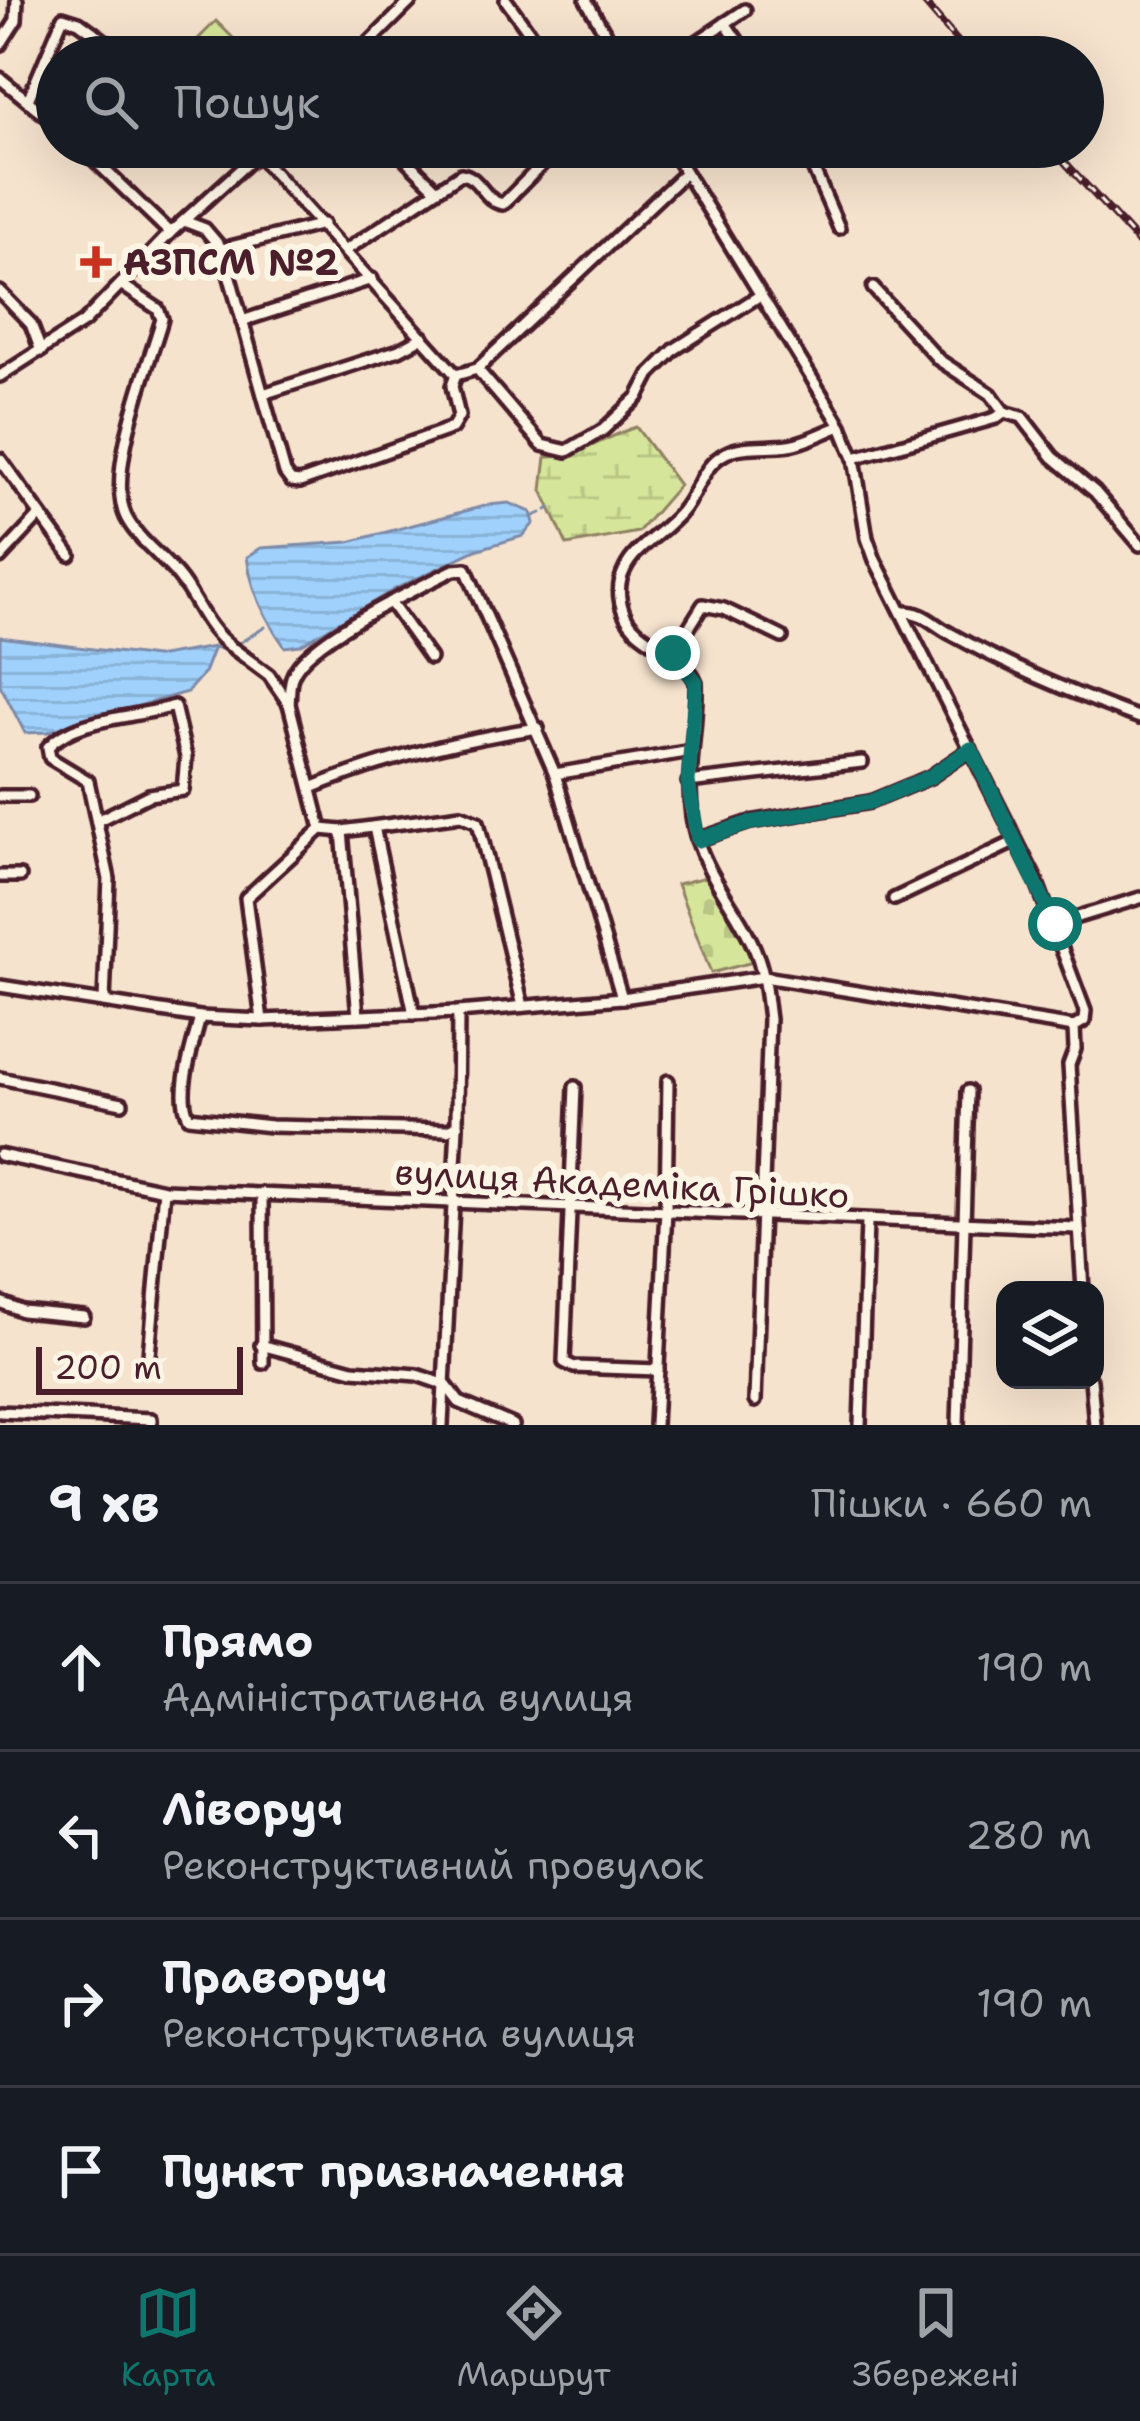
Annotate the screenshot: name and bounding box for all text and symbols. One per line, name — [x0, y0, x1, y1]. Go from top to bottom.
search box — [36, 36, 1104, 168]
icon: search — [78, 69, 144, 135]
text: Пошук — [174, 72, 320, 132]
place label: АЗПСМ №2 — [123, 238, 339, 287]
marker: АЗПСМ №2 — [80, 246, 112, 278]
route end — [646, 626, 700, 680]
route start — [1028, 897, 1082, 951]
street label: вулиця Академіка Грішко — [393, 1147, 851, 1220]
map controls — [996, 1281, 1104, 1389]
button: layers — [996, 1281, 1104, 1389]
scale bar — [36, 1341, 243, 1394]
text: 200 m — [54, 1345, 162, 1390]
text: 9 хв — [48, 1469, 159, 1537]
text: Пішки · 660 m — [811, 1477, 1092, 1529]
text: Прямо — [162, 1611, 313, 1671]
icon: ahead — [48, 1634, 114, 1700]
text: 190 m — [976, 1641, 1092, 1693]
text: Адміністративна вулиця — [162, 1671, 634, 1723]
text: Ліворуч — [162, 1779, 343, 1839]
icon: left — [48, 1802, 114, 1868]
text: 280 m — [965, 1809, 1092, 1861]
text: Реконструктивний провулок — [162, 1839, 704, 1891]
text: Праворуч — [162, 1947, 387, 2007]
icon: right — [48, 1970, 114, 2036]
text: 190 m — [976, 1977, 1092, 2029]
text: Реконструктивна вулиця — [162, 2007, 636, 2059]
icon: arrive — [48, 2138, 114, 2204]
text: Пункт призначення — [162, 2141, 625, 2201]
tab: Карта — [121, 2280, 215, 2397]
tab: Маршрут — [457, 2280, 611, 2397]
tab: Збережені — [852, 2280, 1019, 2397]

